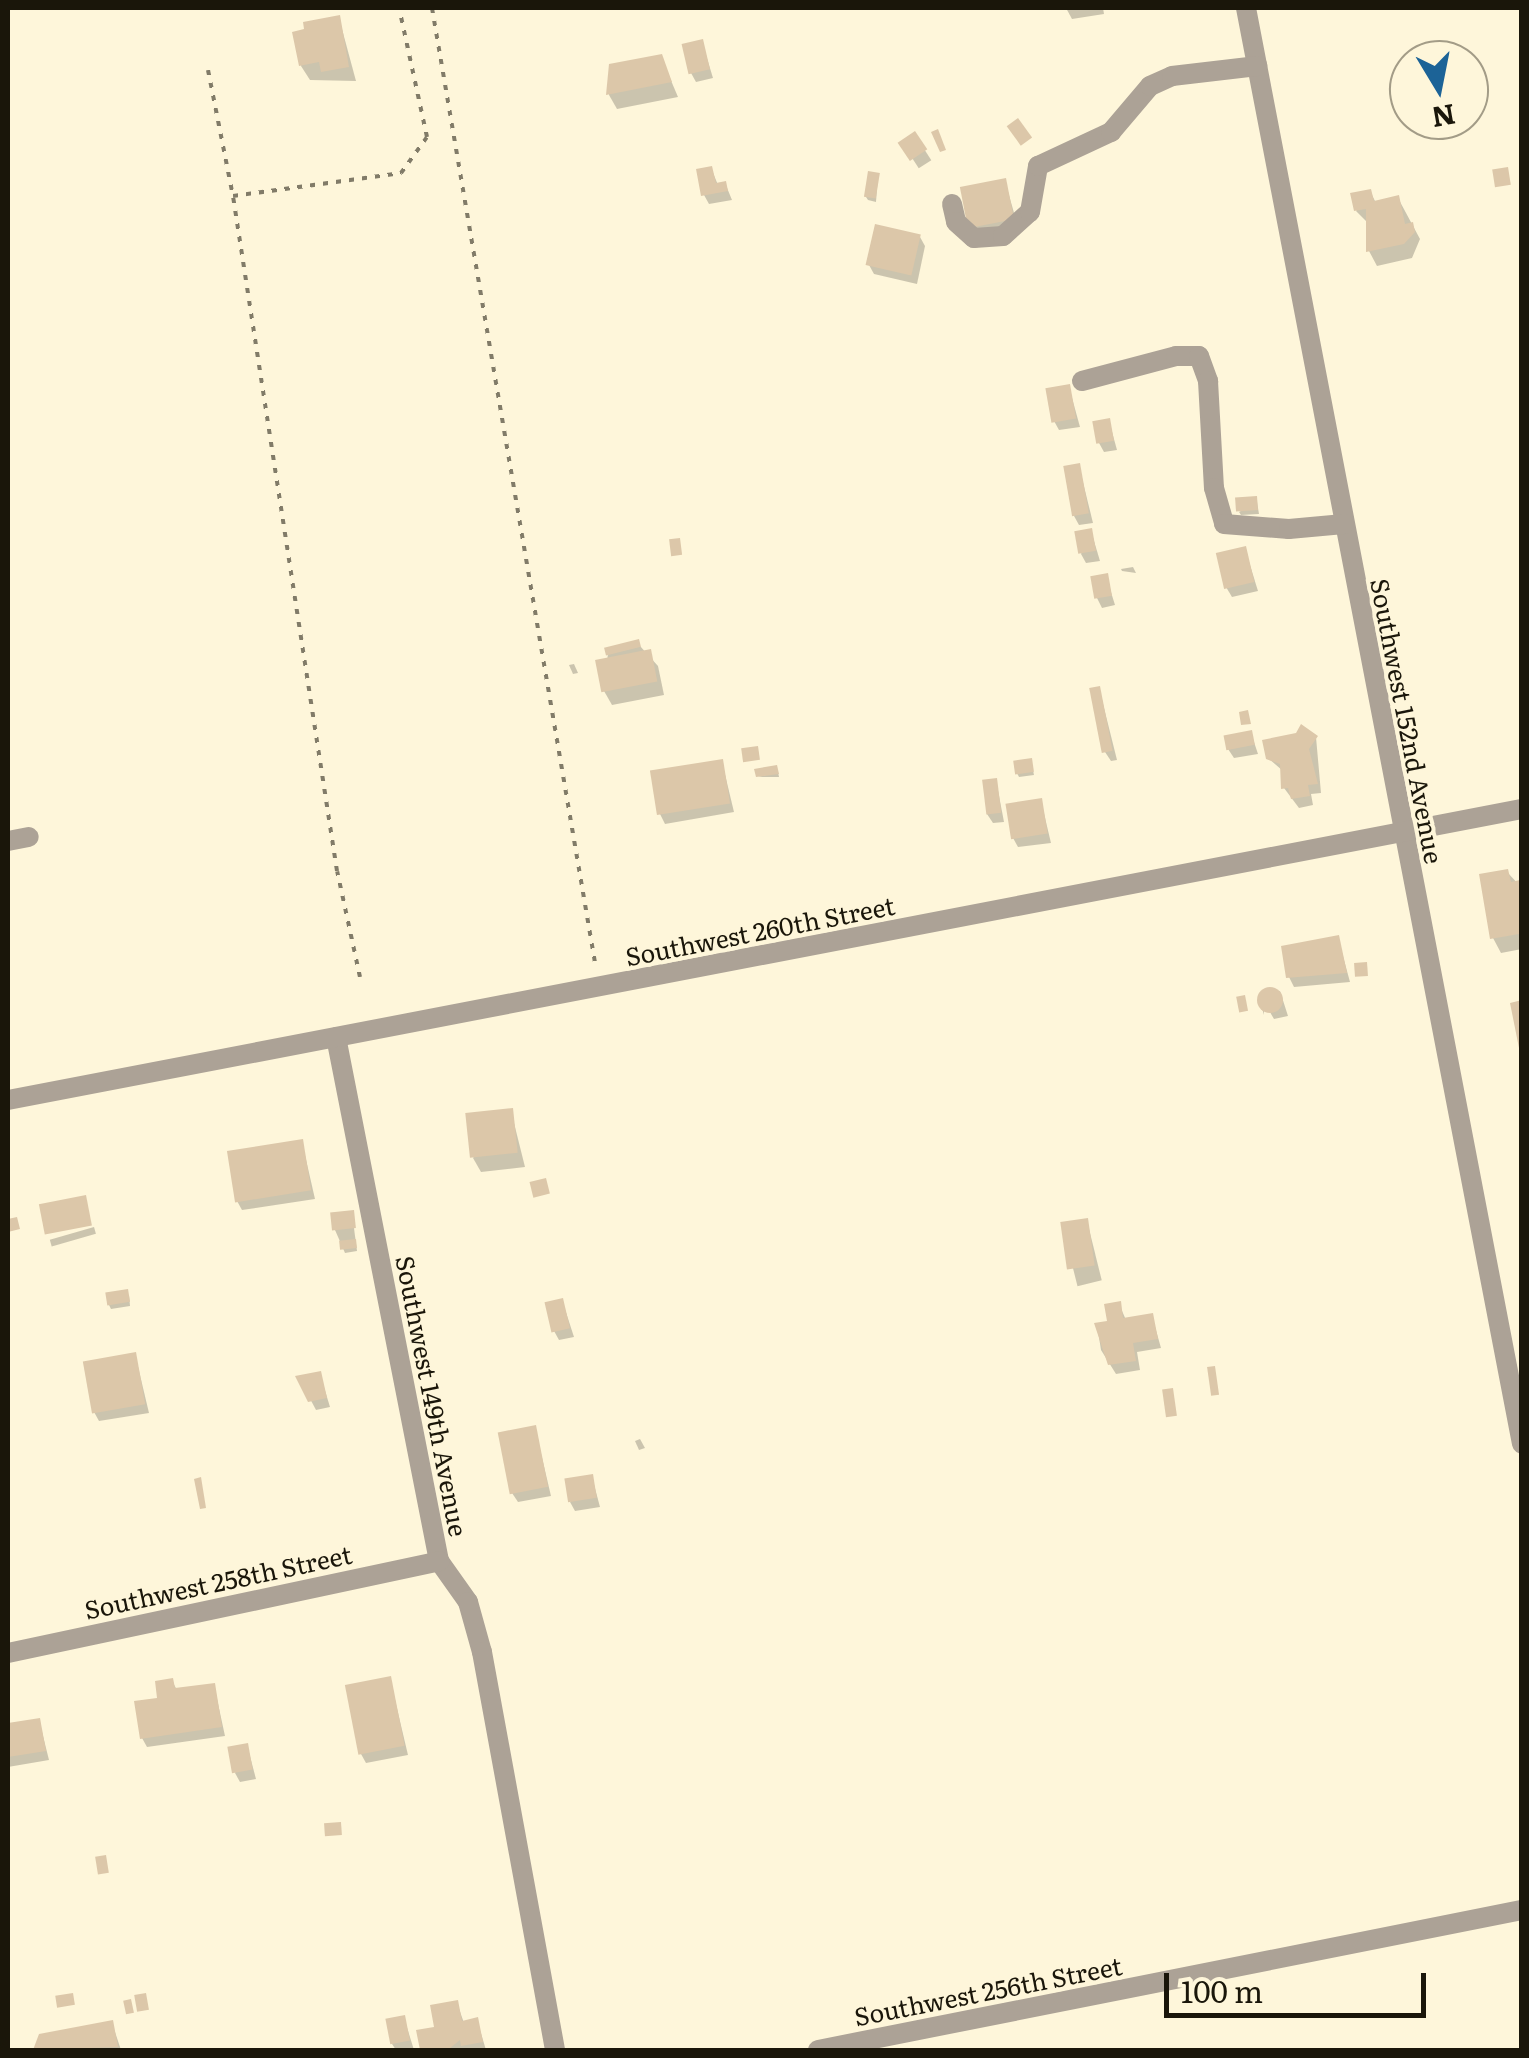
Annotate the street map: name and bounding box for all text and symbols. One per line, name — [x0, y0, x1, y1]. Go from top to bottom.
north arrow — [1389, 40, 1489, 140]
text: N — [1429, 95, 1459, 140]
street label: Southwest 152nd Avenue — [1365, 576, 1449, 866]
street label: Southwest 260th Street — [623, 890, 897, 972]
street label: Southwest 149th Avenue — [390, 1253, 474, 1539]
street label: Southwest 258th Street — [82, 1539, 354, 1625]
street label: Southwest 256th Street — [852, 1950, 1124, 2032]
scale bar — [1169, 1953, 1432, 2015]
text: 100 m — [1181, 1968, 1263, 2012]

